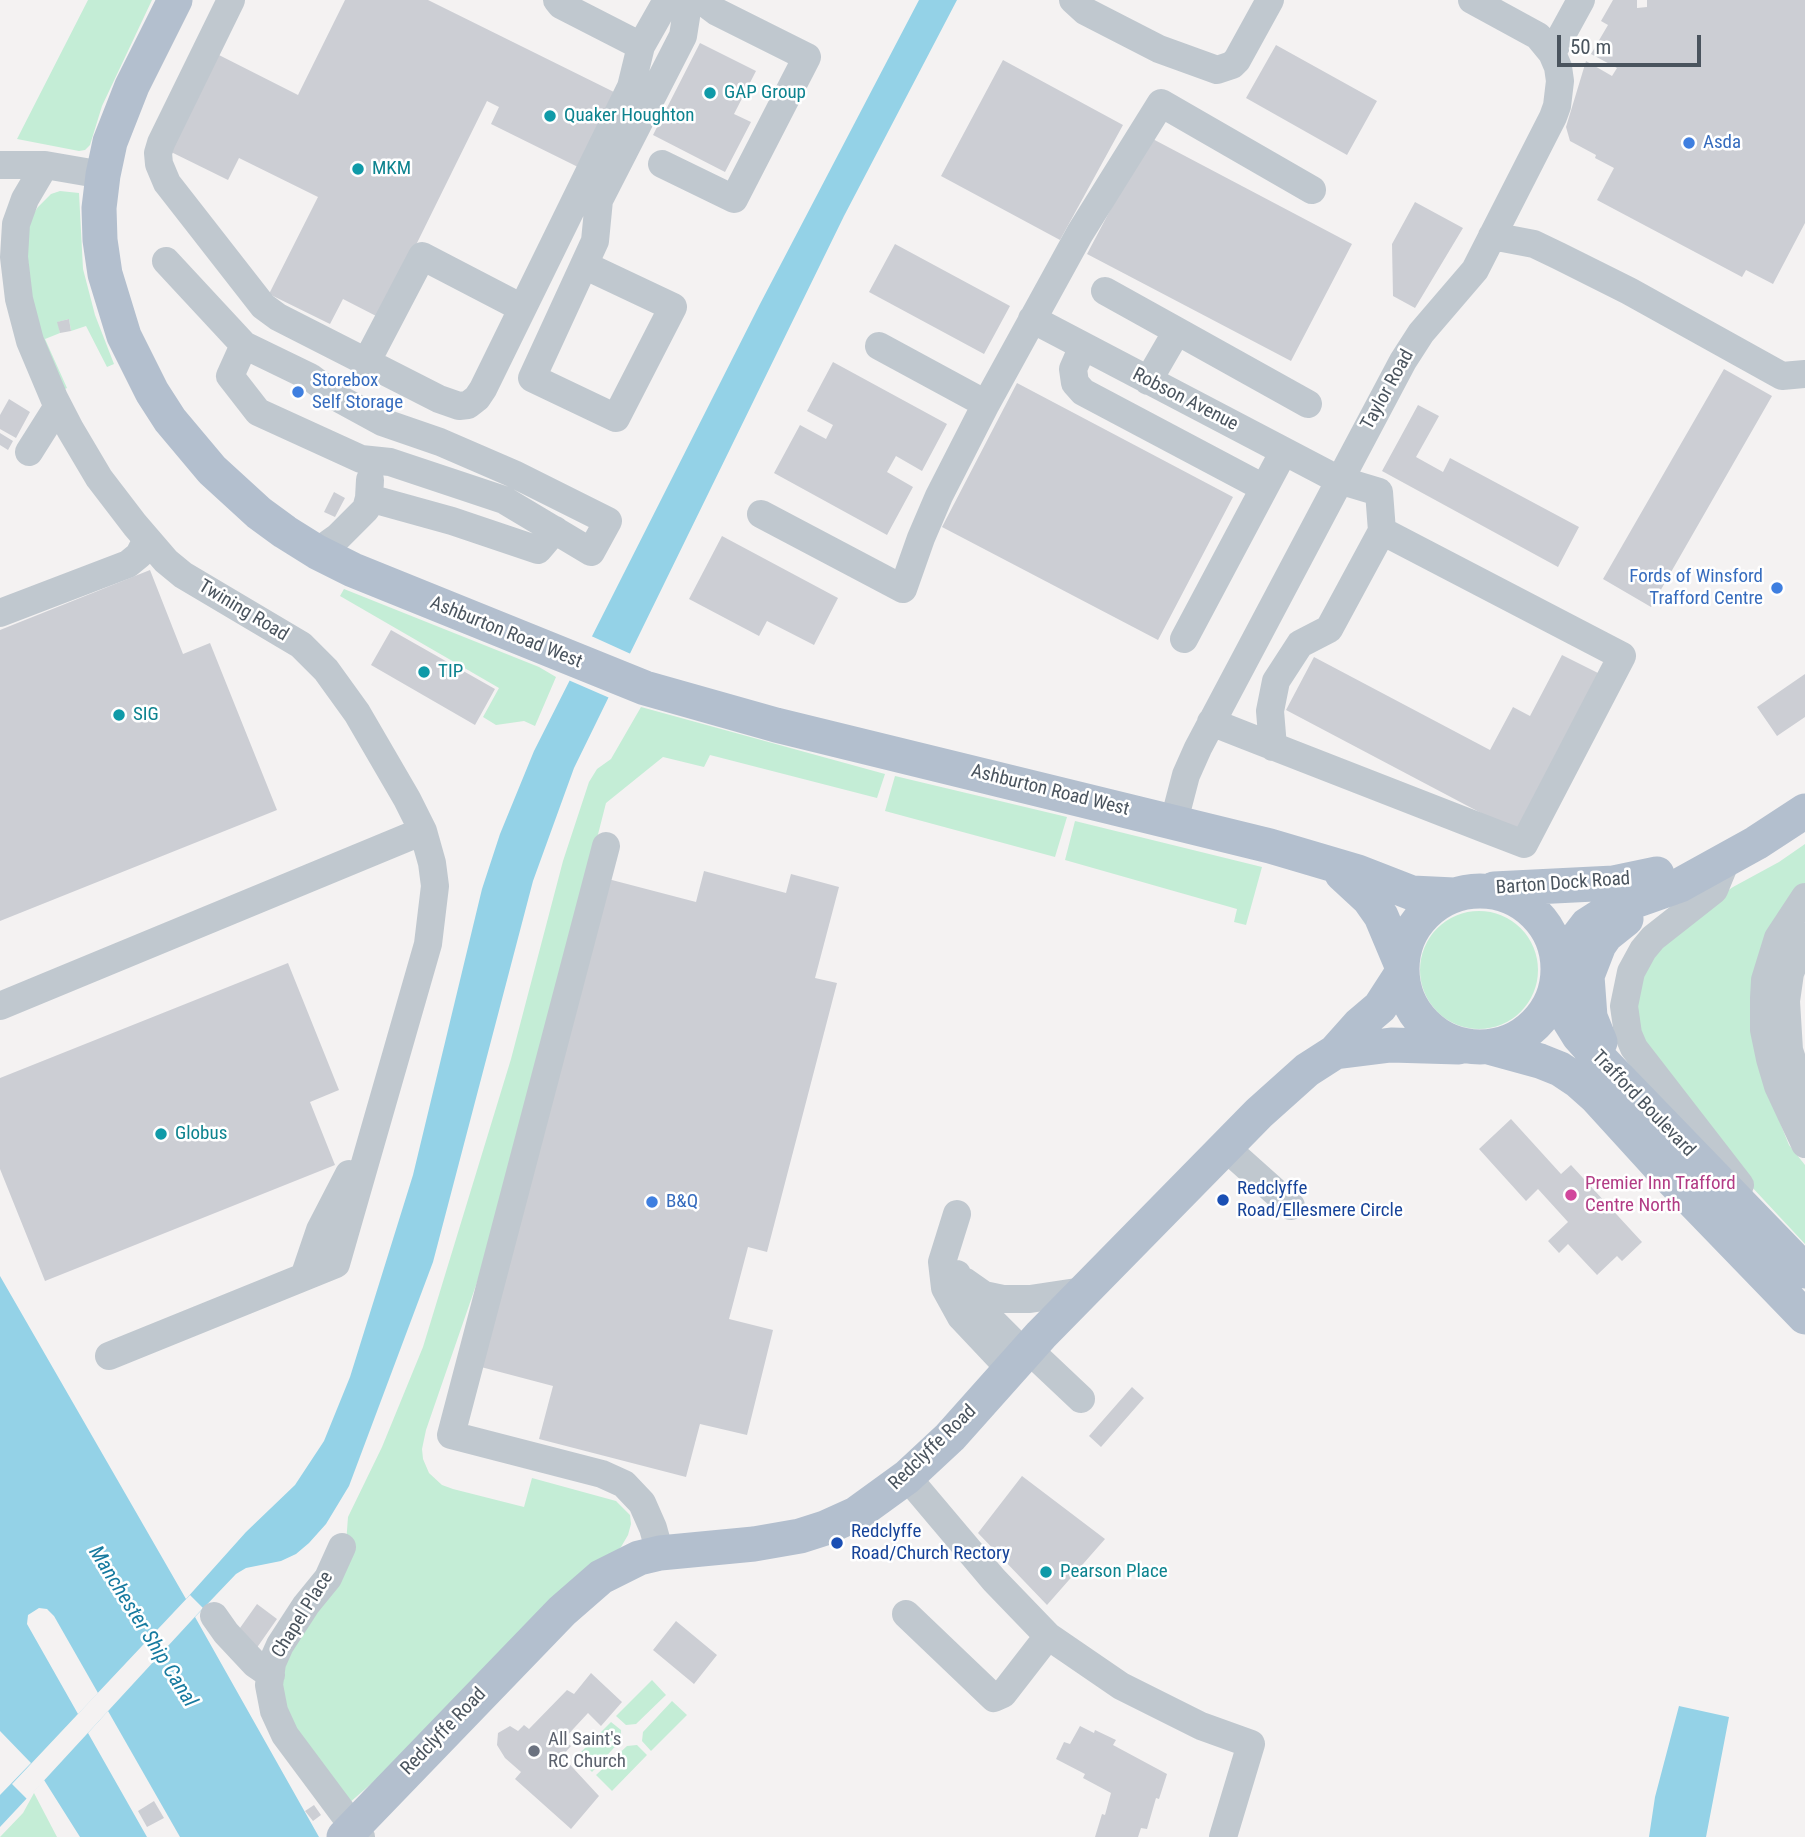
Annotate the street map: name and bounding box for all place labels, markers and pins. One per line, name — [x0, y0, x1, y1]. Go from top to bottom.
place label: GAP Group — [724, 82, 806, 104]
marker: GAP Group — [702, 85, 718, 101]
place label: Quaker Houghton — [564, 105, 694, 127]
marker: Quaker Houghton — [542, 108, 558, 124]
place label: Asda — [1703, 132, 1741, 154]
marker: Asda — [1681, 135, 1697, 151]
place label: MKM — [372, 158, 411, 180]
marker: MKM — [350, 161, 366, 177]
place label: Storebox Self Storage — [312, 370, 403, 414]
marker: Storebox Self Storage — [290, 384, 306, 400]
place label: Fords of Winsford Trafford Centre — [1629, 566, 1763, 610]
marker: Fords of Winsford Trafford Centre — [1769, 580, 1785, 596]
place label: TIP — [438, 661, 463, 683]
marker: TIP — [416, 664, 432, 680]
place label: SIG — [133, 704, 159, 726]
marker: SIG — [111, 707, 127, 723]
place label: Globus — [175, 1123, 227, 1145]
marker: Globus — [153, 1126, 169, 1142]
place label: Premier Inn Trafford Centre North — [1585, 1173, 1736, 1217]
place label: Redclyffe Road/Ellesmere Circle — [1237, 1178, 1403, 1222]
marker: Premier Inn Trafford Centre North — [1563, 1187, 1579, 1203]
place label: B&Q — [666, 1191, 698, 1213]
marker: Redclyffe Road/Ellesmere Circle — [1215, 1192, 1231, 1208]
marker: B&Q — [644, 1194, 660, 1210]
place label: Redclyffe Road/Church Rectory — [851, 1521, 1010, 1565]
marker: Redclyffe Road/Church Rectory — [829, 1535, 845, 1551]
place label: Pearson Place — [1060, 1561, 1168, 1583]
marker: Pearson Place — [1038, 1564, 1054, 1580]
place label: All Saint's RC Church — [548, 1729, 626, 1773]
marker: All Saint's RC Church — [526, 1743, 542, 1759]

